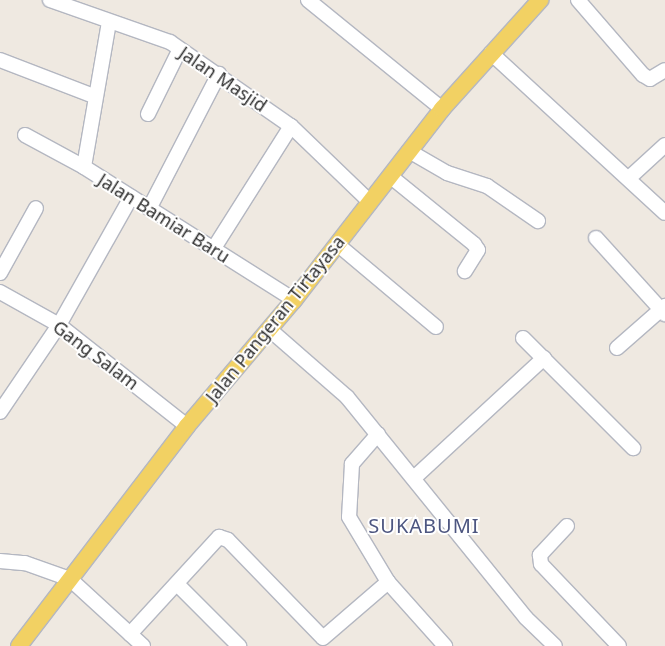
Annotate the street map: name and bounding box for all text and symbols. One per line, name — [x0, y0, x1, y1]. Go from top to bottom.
street label: Jalan Masjid — [175, 42, 271, 116]
street label: Jalan Bamiar Baru — [94, 169, 234, 267]
street label: Jalan Pangeran Tirtayasa — [201, 231, 349, 407]
street label: Gang Salam — [49, 316, 143, 394]
district label: SUKABUMI — [367, 513, 481, 537]

